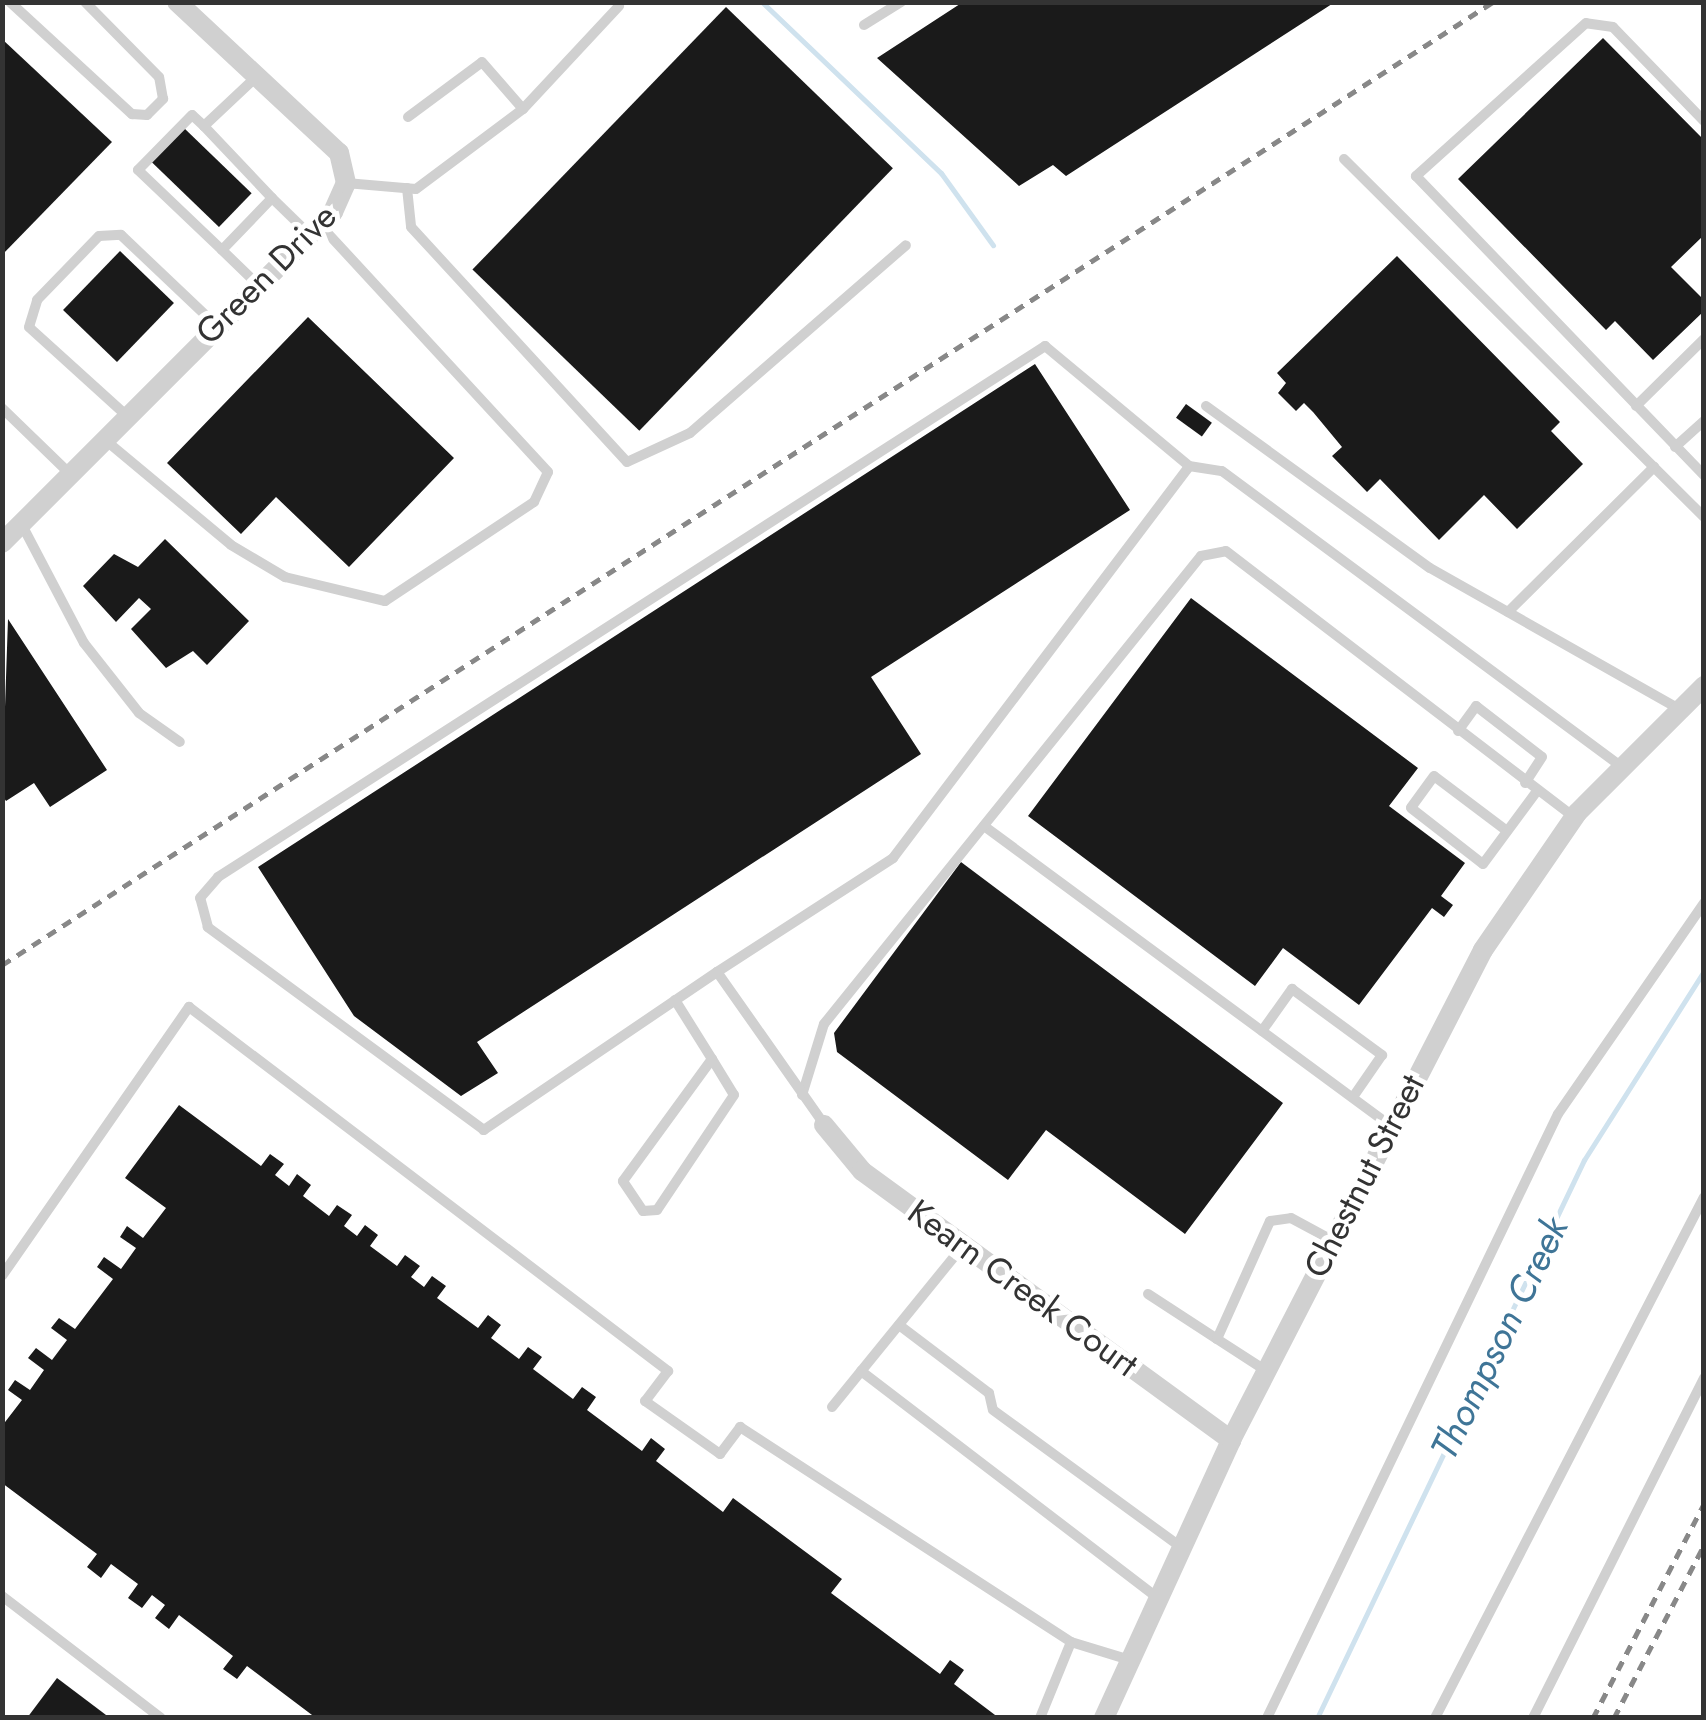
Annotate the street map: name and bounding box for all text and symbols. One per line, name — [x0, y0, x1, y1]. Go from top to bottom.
street label: Green Drive — [187, 195, 345, 353]
street label: Chestnut Street — [1295, 1068, 1433, 1284]
street label: Kearn Creek Court — [900, 1191, 1146, 1385]
water label: Thompson Creek — [1421, 1209, 1577, 1467]

